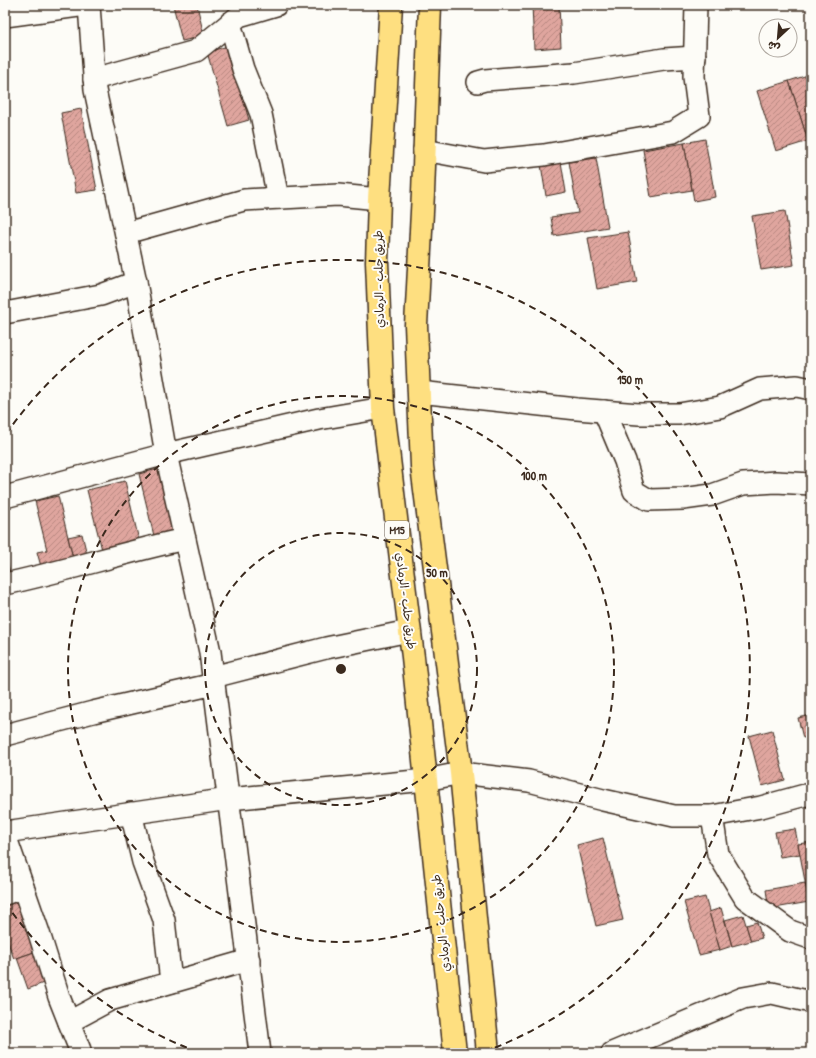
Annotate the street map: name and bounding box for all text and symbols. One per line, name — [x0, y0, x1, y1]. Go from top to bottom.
north arrow — [758, 18, 798, 58]
text: ش — [765, 38, 782, 56]
street label: طريق حلب - الرمادي — [369, 230, 389, 328]
text: 150 m — [617, 371, 643, 388]
text: 100 m — [521, 467, 547, 484]
road number: M15 — [385, 521, 409, 539]
street label: طريق حلب - الرمادي — [391, 551, 421, 651]
text: 50 m — [426, 564, 448, 581]
centre of rings — [334, 662, 348, 676]
street label: طريق حلب - الرمادي — [427, 873, 455, 973]

